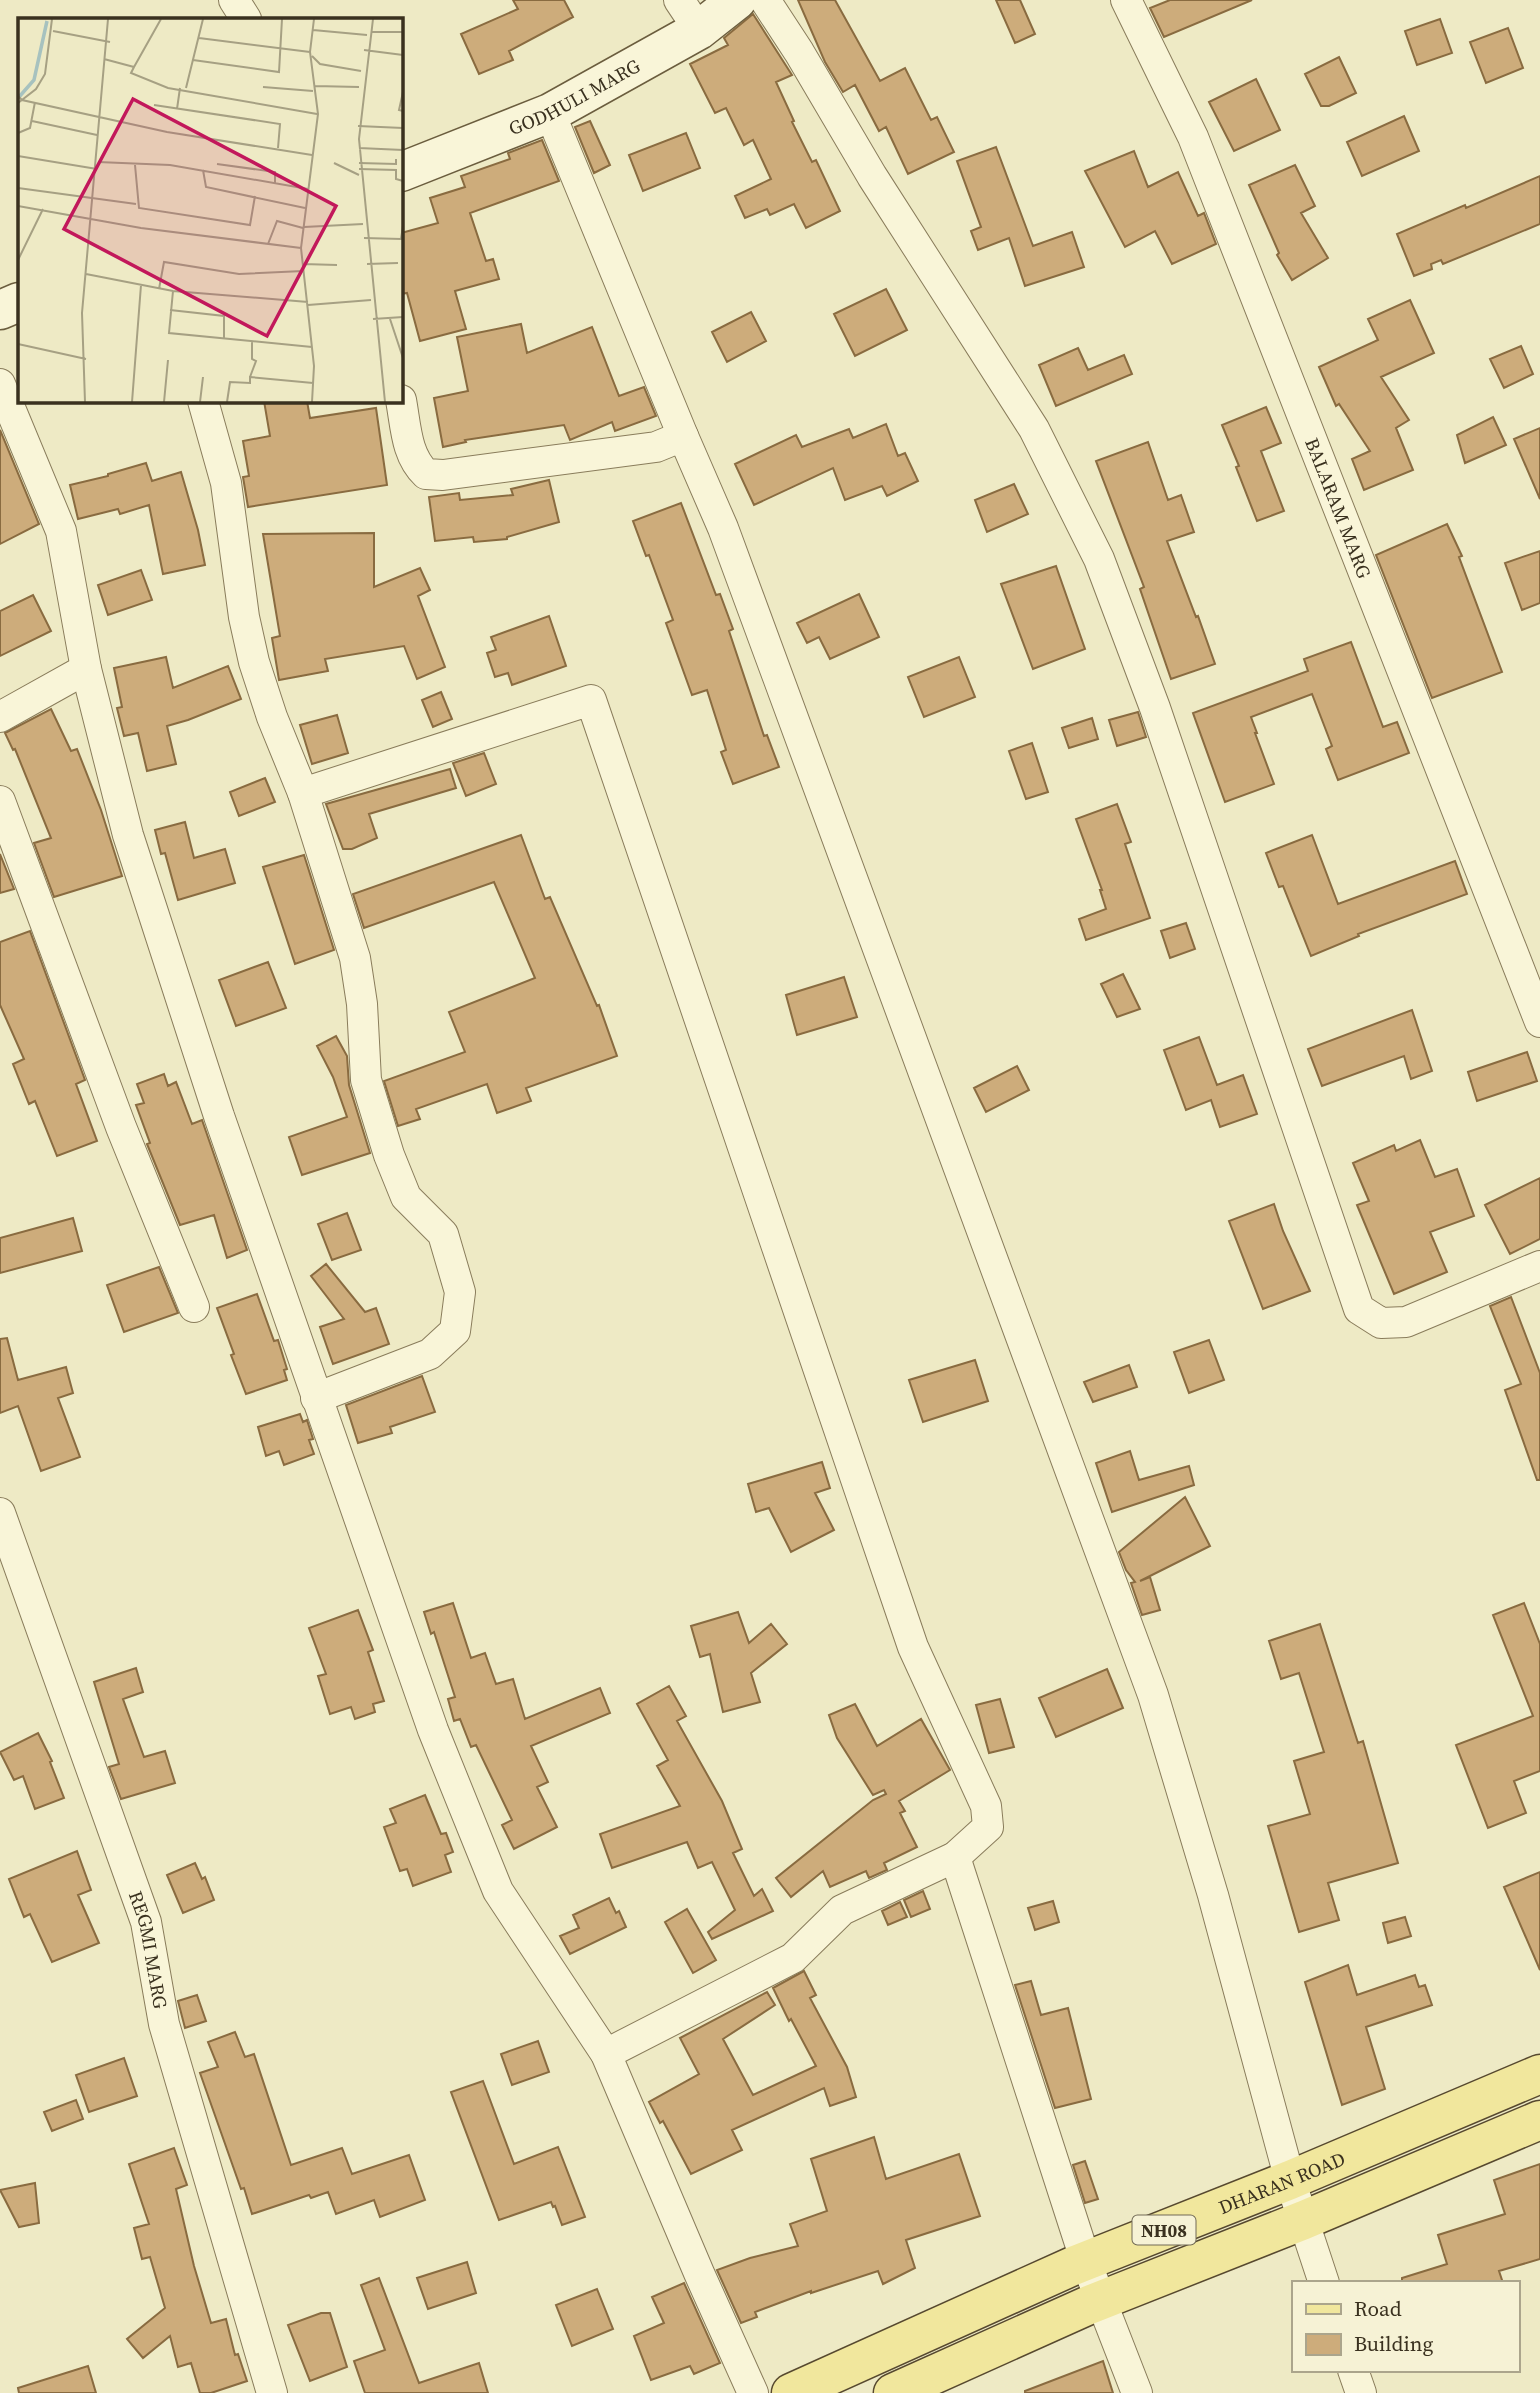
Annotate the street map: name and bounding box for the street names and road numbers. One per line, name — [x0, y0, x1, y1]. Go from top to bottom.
street label: GODHULI MARG — [505, 52, 645, 141]
street label: BALARAM MARG — [1299, 434, 1378, 582]
street label: REGMI MARG — [123, 1887, 174, 2011]
street label: DHARAN ROAD — [1215, 2145, 1349, 2220]
road number: NH08 — [1132, 2216, 1196, 2244]

